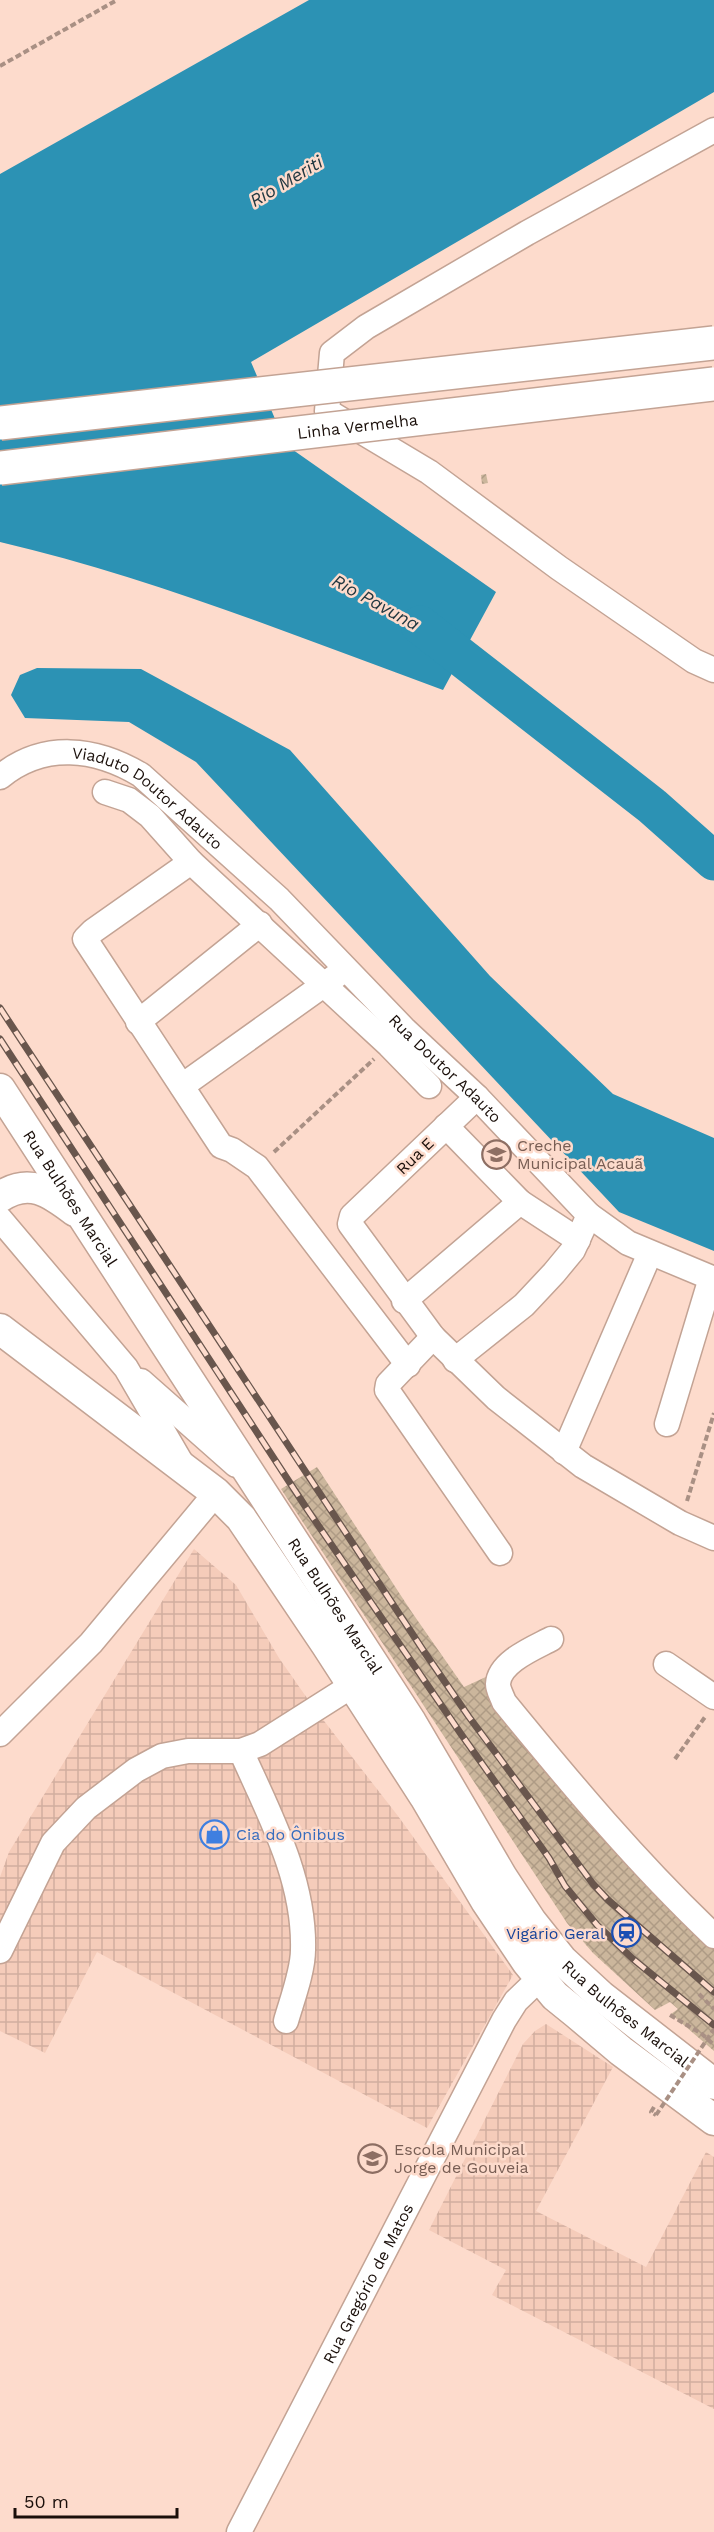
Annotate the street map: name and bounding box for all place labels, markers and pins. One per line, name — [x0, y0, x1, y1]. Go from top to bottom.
place label: Creche Municipal Acauã — [517, 1136, 643, 1173]
school or university icon: Creche Municipal Acauã — [480, 1138, 512, 1170]
shop icon: Cia do Ônibus — [199, 1818, 231, 1850]
place label: Cia do Ônibus — [236, 1825, 345, 1844]
station icon: Vigário Geral — [610, 1917, 642, 1949]
place label: Vigário Geral — [506, 1924, 605, 1943]
place label: Escola Municipal Jorge de Gouveia — [394, 2140, 529, 2177]
school or university icon: Escola Municipal Jorge de Gouveia — [357, 2142, 389, 2174]

